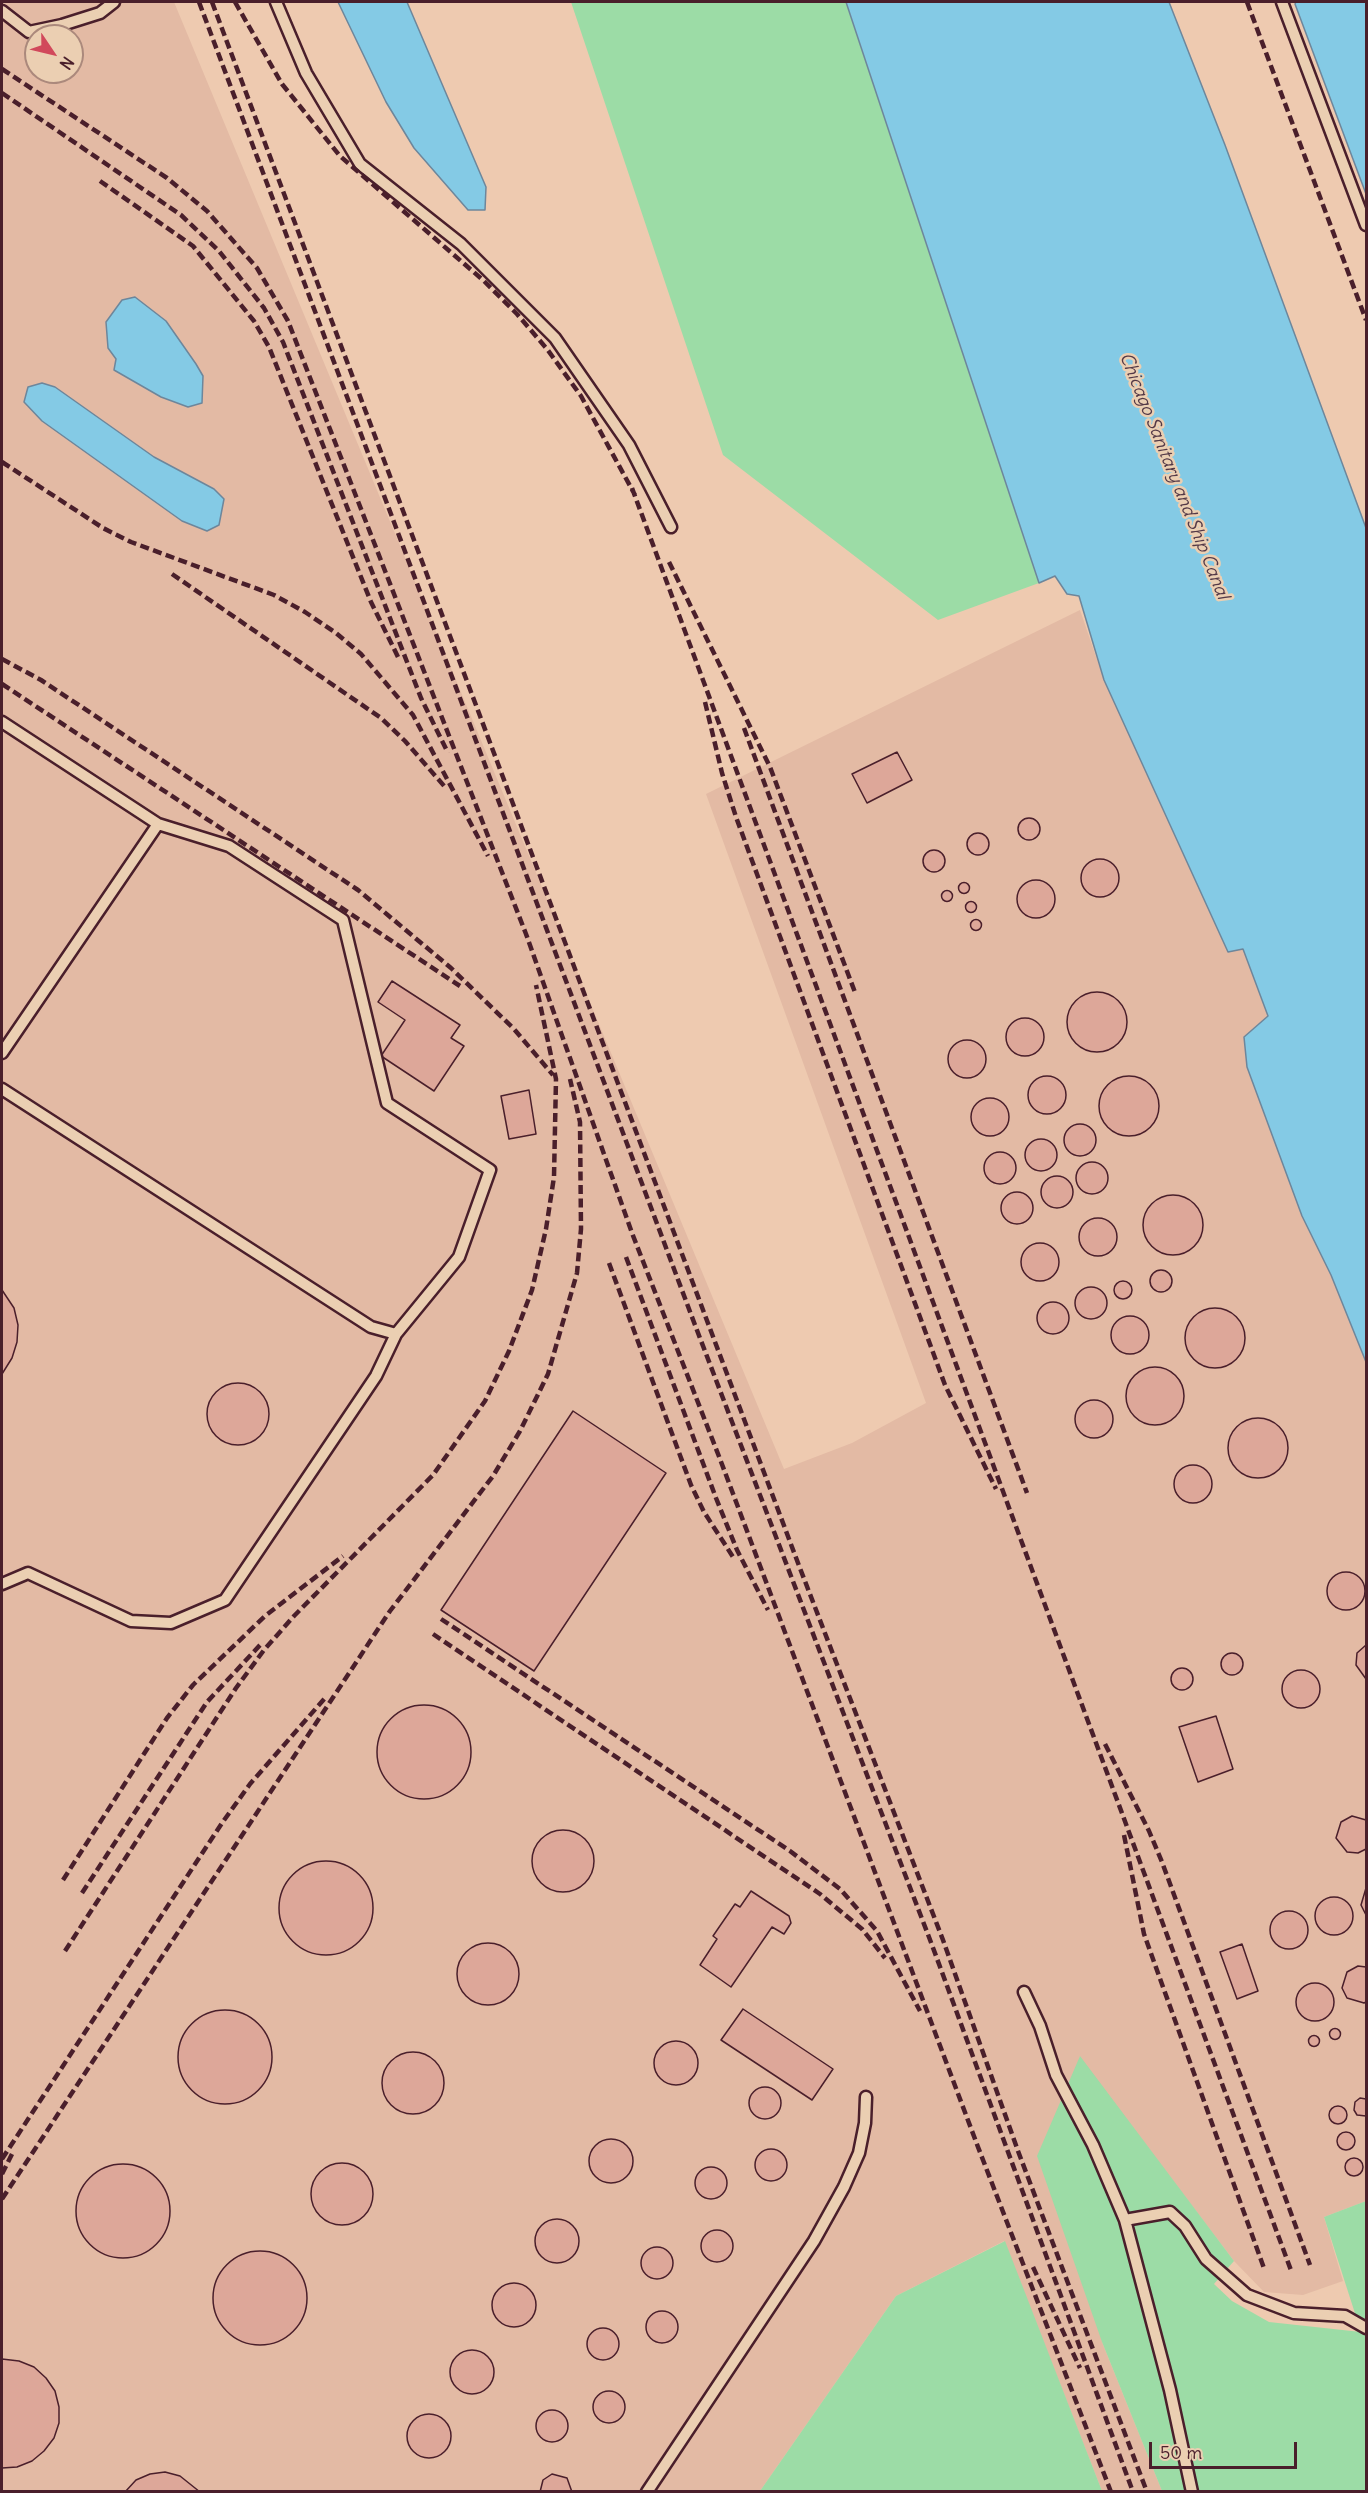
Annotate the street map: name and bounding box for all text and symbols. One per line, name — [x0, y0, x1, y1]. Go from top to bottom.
north arrow — [24, 24, 84, 84]
text: N — [56, 53, 78, 73]
water label: Chicago Sanitary and Ship Canal — [1115, 350, 1233, 602]
scale bar — [1152, 2430, 1300, 2468]
text: 50 m — [1160, 2441, 1202, 2464]

